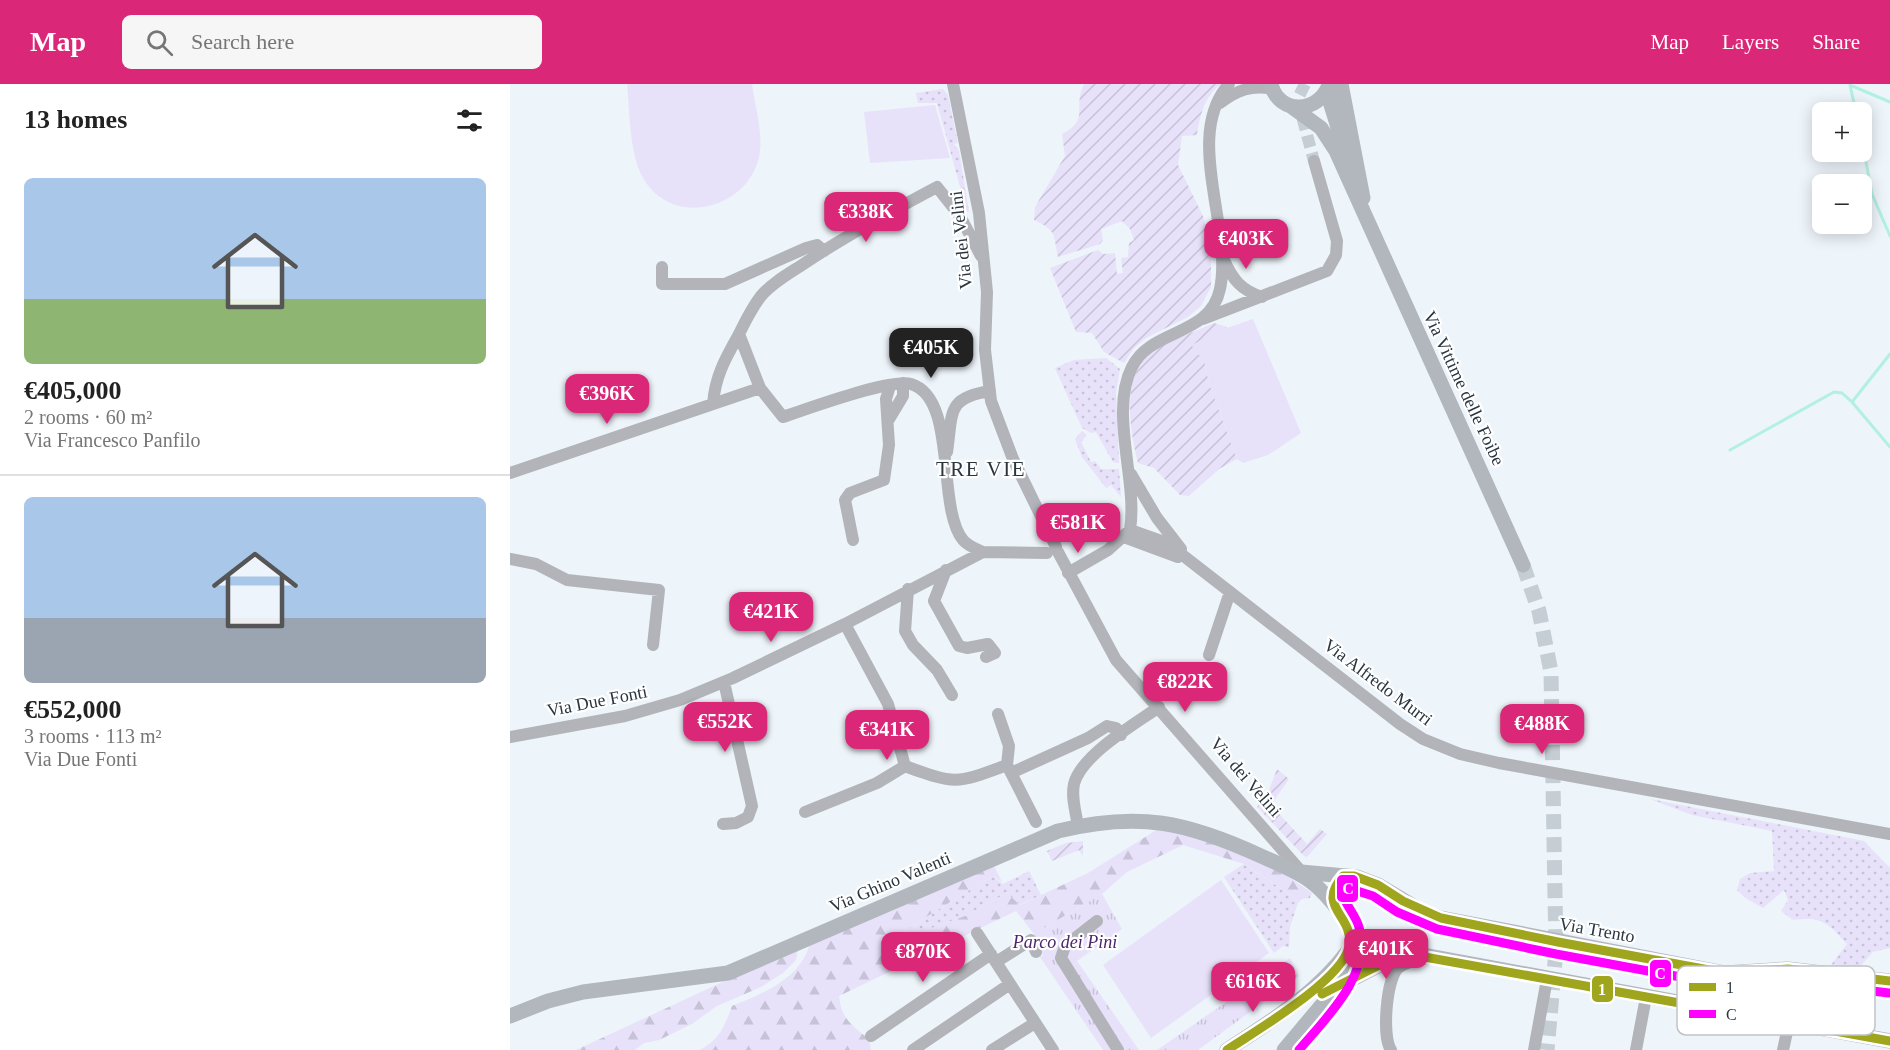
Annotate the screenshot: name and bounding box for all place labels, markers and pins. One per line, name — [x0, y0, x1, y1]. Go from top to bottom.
pin: €338K — [824, 192, 908, 243]
pin: €403K — [1204, 219, 1288, 270]
pin: €405K — [889, 328, 973, 379]
pin: €396K — [565, 374, 649, 425]
pin: €581K — [1036, 503, 1120, 554]
pin: €421K — [729, 592, 813, 643]
pin: €822K — [1143, 662, 1227, 713]
pin: €552K — [683, 702, 767, 753]
pin: €488K — [1500, 704, 1584, 755]
pin: €341K — [845, 710, 929, 761]
pin: €401K — [1344, 929, 1428, 980]
pin: €870K — [881, 932, 965, 983]
pin: €616K — [1211, 962, 1295, 1013]

